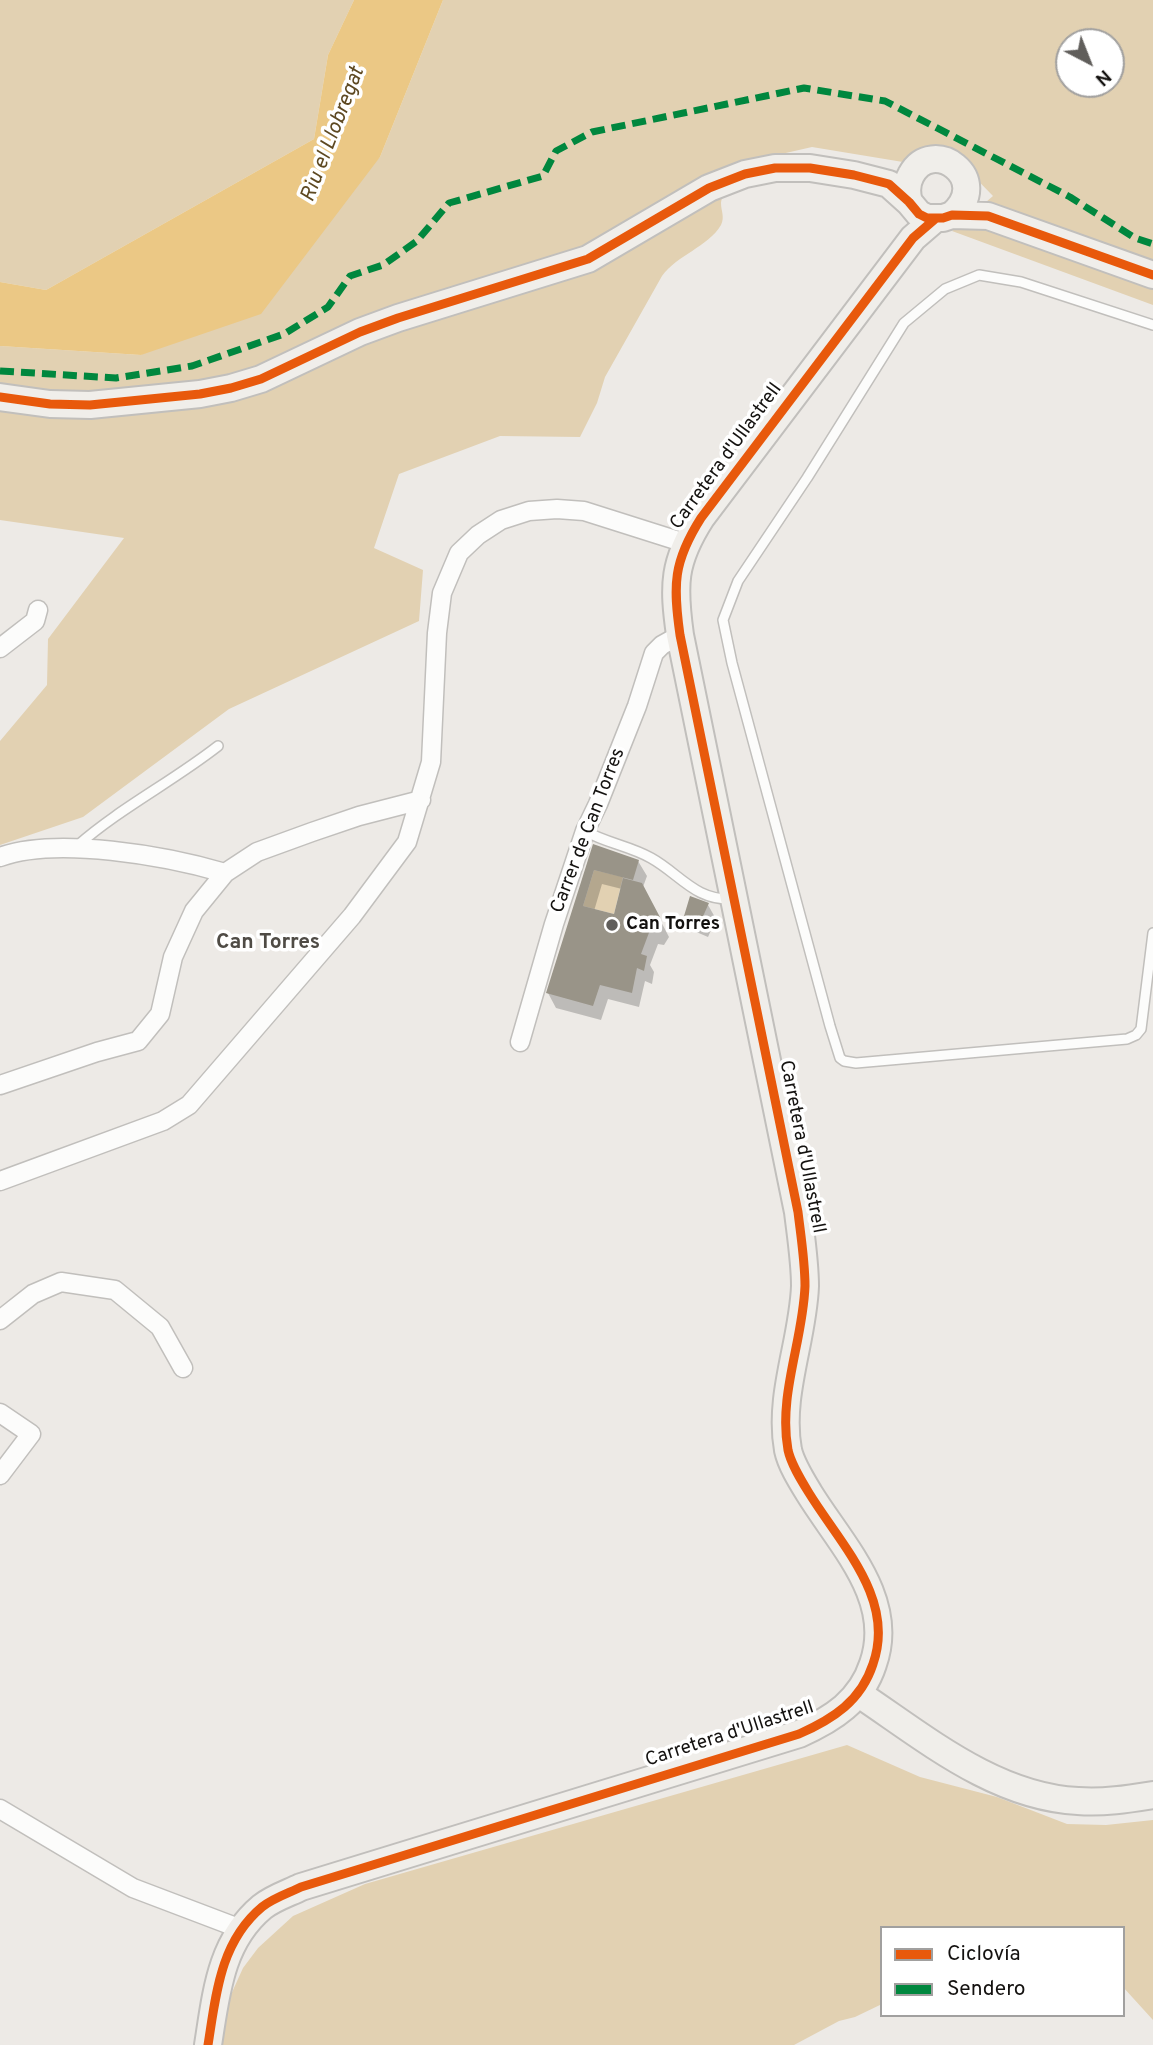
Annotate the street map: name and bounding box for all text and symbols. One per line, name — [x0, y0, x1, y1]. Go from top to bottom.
north arrow — [1055, 28, 1125, 98]
water label: Riu el Llobregat — [297, 64, 371, 206]
text: N — [1090, 64, 1116, 91]
street label: Carretera d'Ullastrell — [666, 379, 788, 535]
street label: Carrer de Can Torres — [547, 745, 631, 917]
place label: Can Torres — [626, 914, 720, 936]
marker: Can Torres — [604, 917, 620, 933]
district label: Can Torres — [216, 931, 320, 957]
street label: Carretera d'Ullastrell — [773, 1059, 829, 1235]
street label: Carretera d'Ullastrell — [643, 1697, 817, 1773]
legend — [880, 1926, 1125, 2017]
text: Ciclovía — [947, 1941, 1021, 1968]
text: Sendero — [947, 1976, 1026, 2003]

